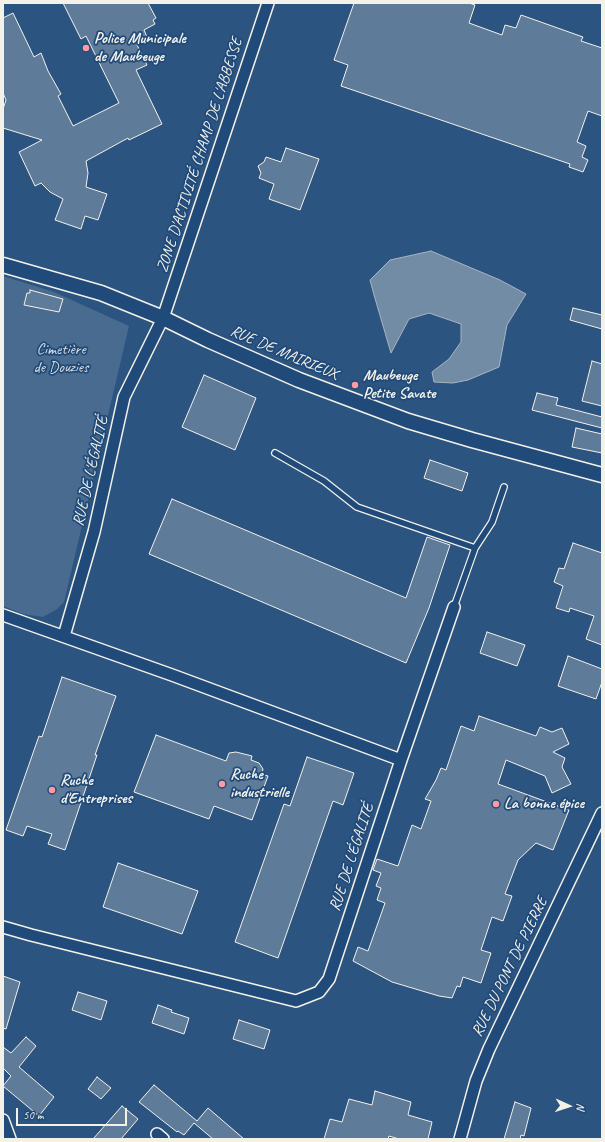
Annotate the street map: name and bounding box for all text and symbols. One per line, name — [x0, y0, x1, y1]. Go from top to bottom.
place label: Police Municipale de Maubeuge — [94, 29, 186, 67]
street label: ZONE D'ACTIVITÉ CHAMP DE L'ABBESSE — [153, 35, 247, 275]
marker: Police Municipale de Maubeuge — [81, 43, 91, 53]
street label: RUE DE MAIRIEUX — [227, 322, 341, 384]
park label: Cimetière de Douzies — [33, 340, 89, 378]
place label: Maubeuge Petite Savate — [363, 366, 436, 404]
marker: Maubeuge Petite Savate — [350, 380, 360, 390]
street label: RUE DE L'ÉGALITÉ — [69, 414, 113, 528]
place label: Ruche industrielle — [230, 765, 289, 803]
place label: Ruche d'Entreprises — [60, 771, 132, 809]
marker: Ruche industrielle — [217, 779, 227, 789]
marker: Ruche d'Entreprises — [47, 785, 57, 795]
place label: La bonne épice — [504, 794, 584, 814]
marker: La bonne épice — [491, 799, 501, 809]
street label: RUE DE L'ÉGALITÉ — [325, 801, 379, 913]
street label: RUE DU PONT DE PIERRE — [468, 894, 552, 1040]
north arrow — [549, 1086, 589, 1126]
scale bar — [18, 1100, 129, 1126]
text: N — [574, 1103, 588, 1110]
text: 50 m — [23, 1107, 43, 1123]

